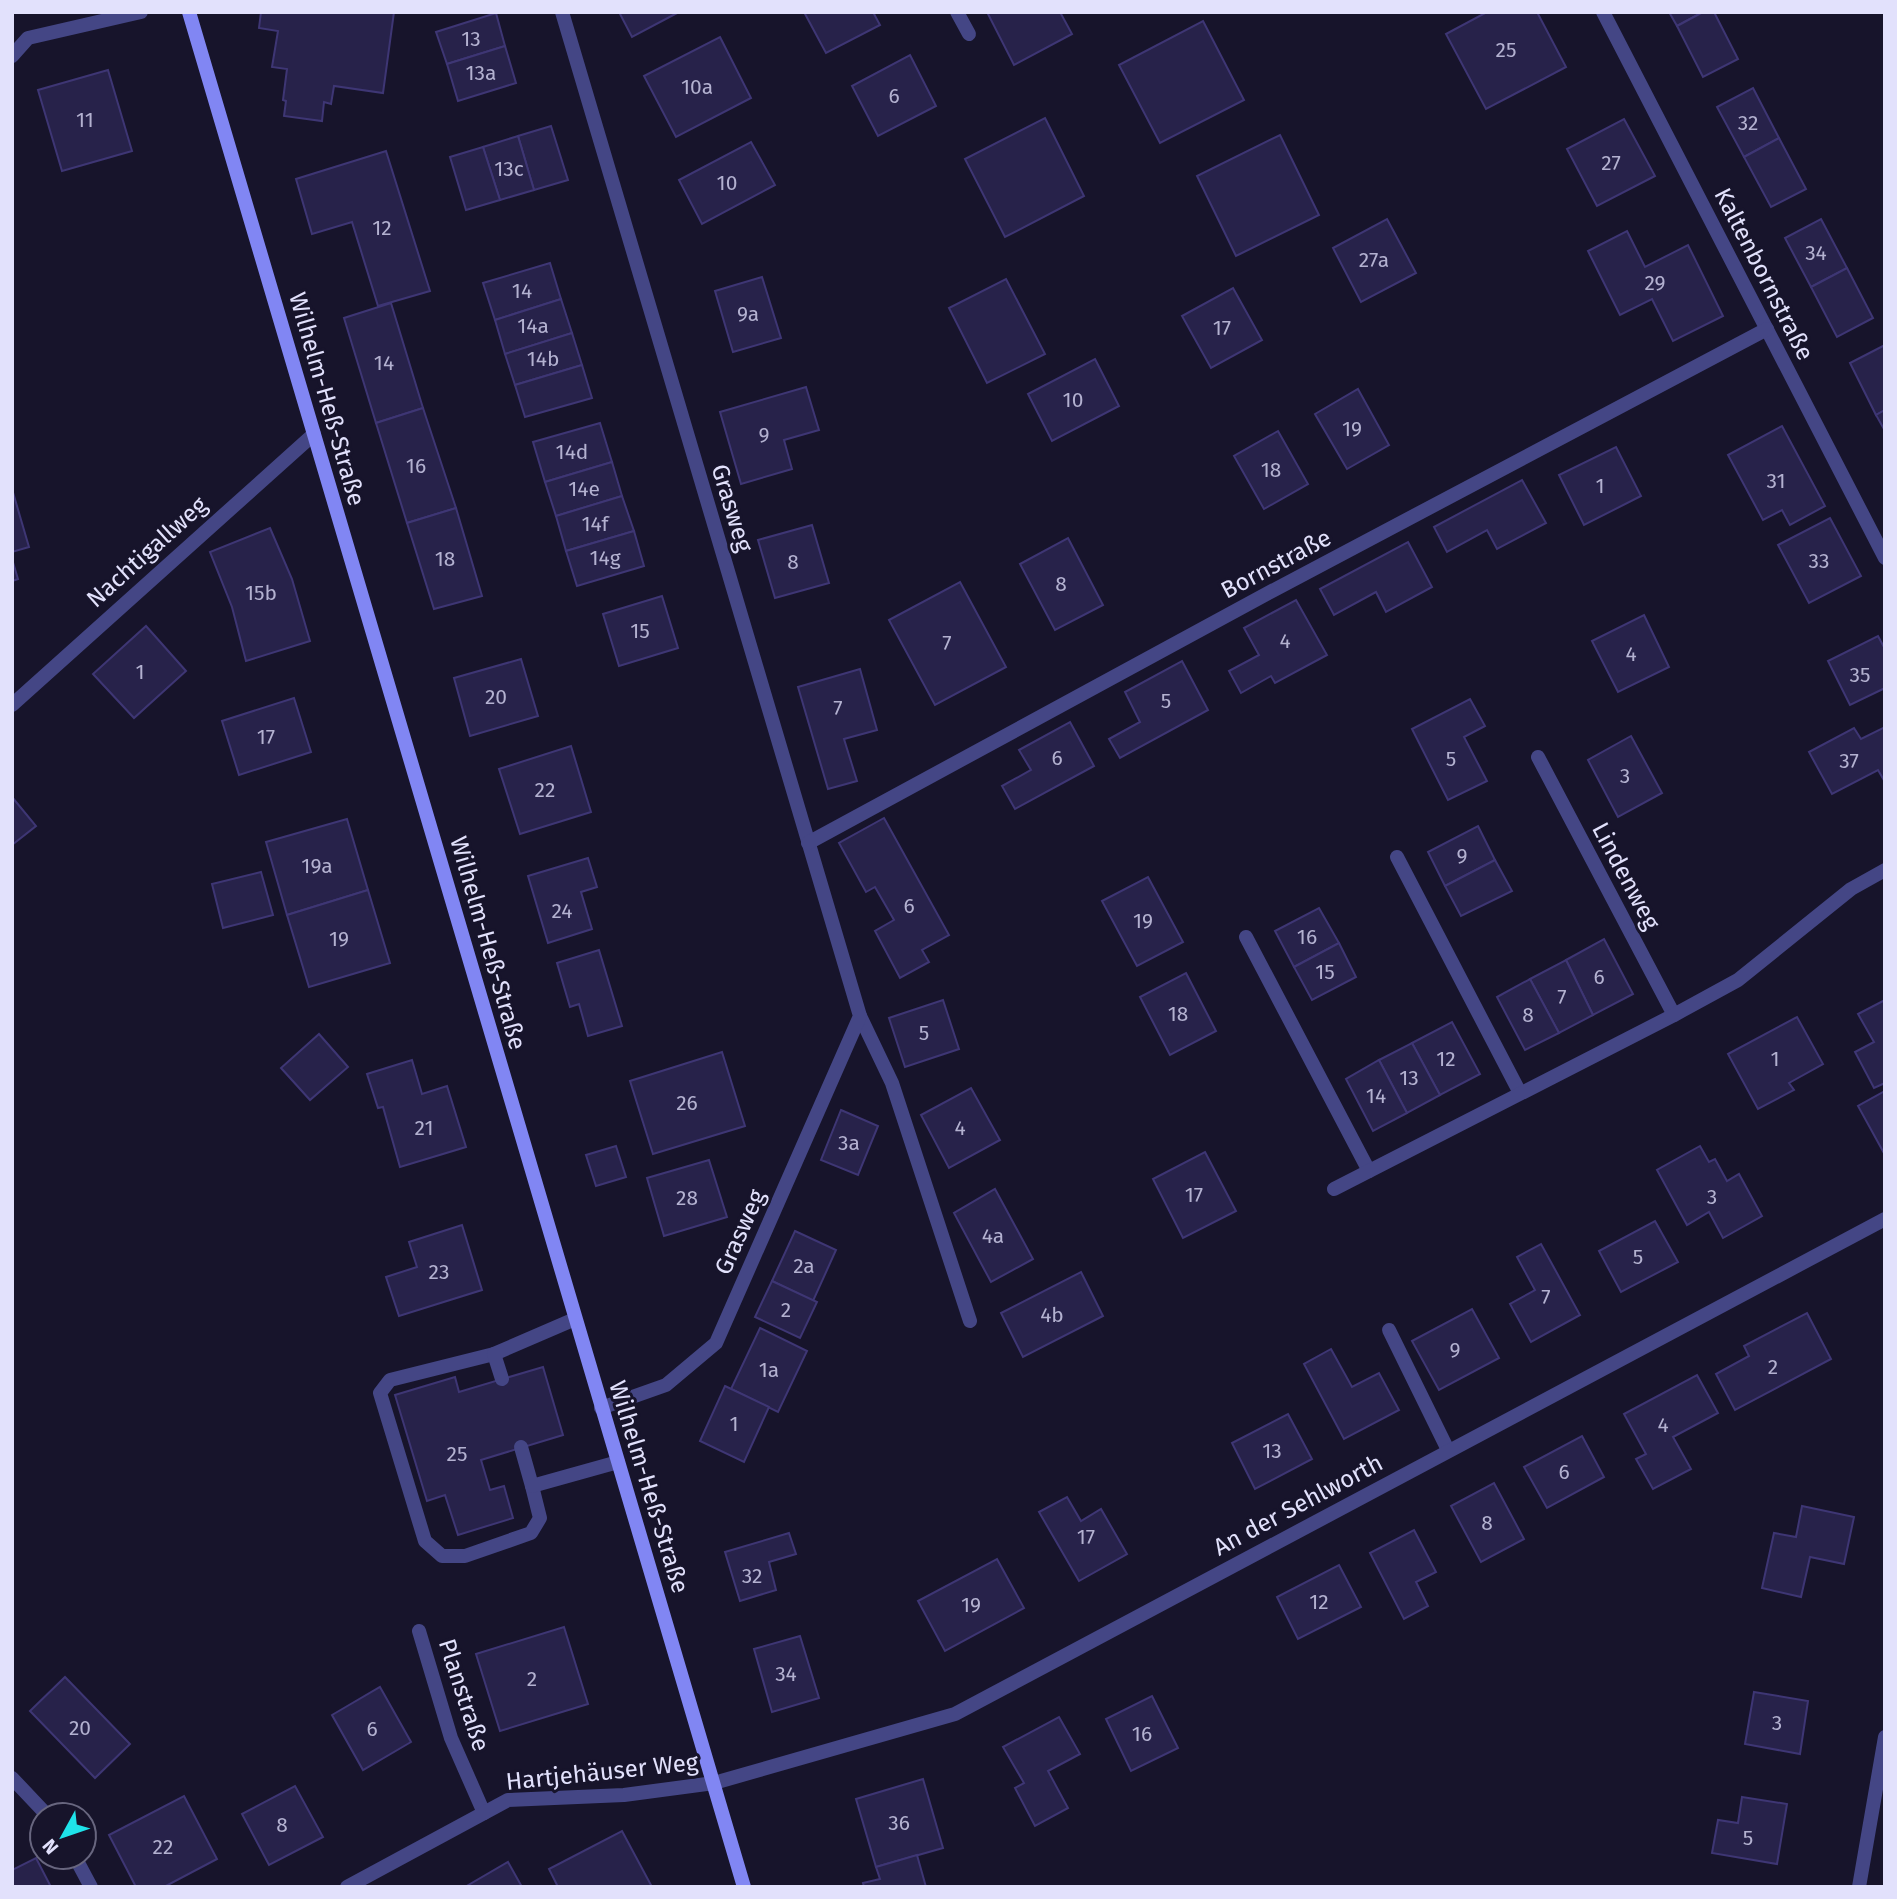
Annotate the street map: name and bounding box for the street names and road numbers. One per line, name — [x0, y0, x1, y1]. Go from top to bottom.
street label: Kaltenbornstraße — [1709, 183, 1819, 365]
street label: Wilhelm-Heß-Straße — [283, 289, 371, 509]
street label: Grasweg — [705, 461, 759, 556]
street label: Nachtigallweg — [81, 490, 213, 613]
street label: Bornstraße — [1216, 523, 1336, 605]
street label: Lindenweg — [1586, 818, 1666, 935]
street label: Wilhelm-Heß-Straße — [444, 833, 532, 1053]
street label: Grasweg — [709, 1185, 771, 1279]
street label: Wilhelm-Heß-Straße — [603, 1377, 695, 1597]
street label: An der Sehlworth — [1209, 1449, 1387, 1561]
street label: Planstraße — [433, 1635, 495, 1755]
street label: Hartjehäuser Weg — [504, 1748, 700, 1796]

